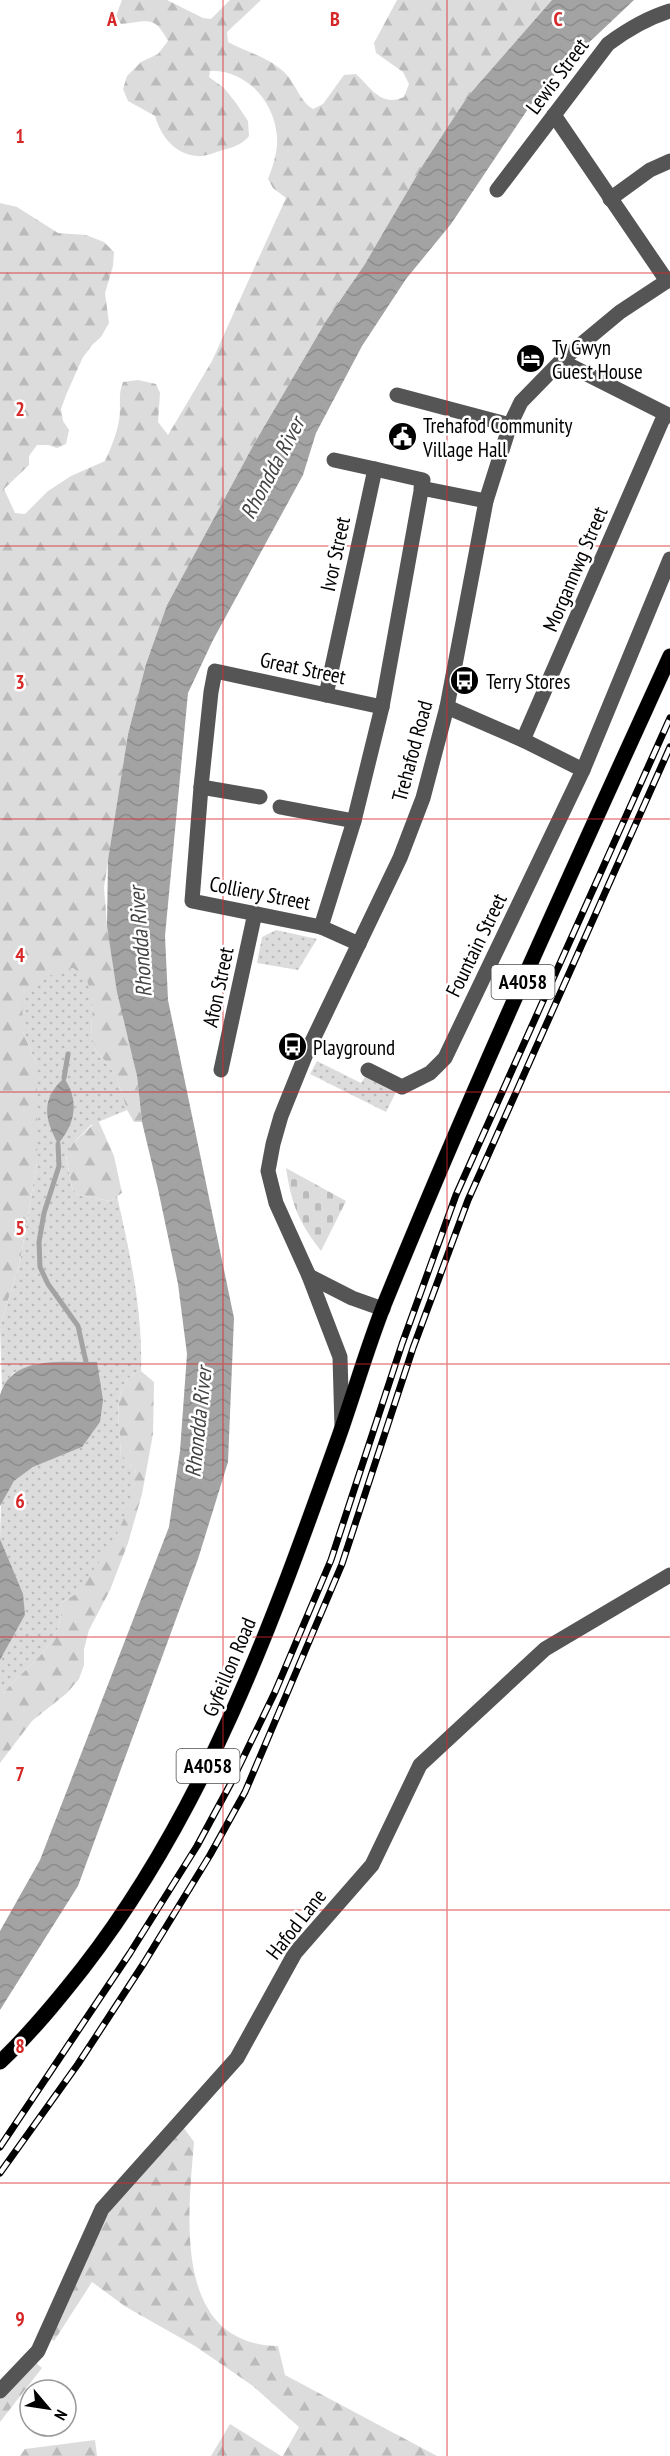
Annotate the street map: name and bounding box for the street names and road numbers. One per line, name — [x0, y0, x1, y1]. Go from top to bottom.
street label: Lewis Street — [520, 32, 594, 119]
street label: Morgannwg Street — [537, 502, 614, 636]
street label: Ivor Street — [314, 514, 356, 594]
street label: Great Street — [258, 646, 349, 690]
street label: Trehafod Road — [386, 698, 438, 804]
street label: Colliery Street — [207, 870, 313, 916]
street label: Fountain Street — [439, 889, 513, 1001]
street label: Afon Street — [196, 944, 240, 1030]
road number: A4058 — [492, 965, 554, 999]
street label: Gyfeillon Road — [196, 1613, 262, 1721]
road number: A4058 — [176, 1749, 240, 1783]
street label: Hafod Lane — [260, 1883, 332, 1965]

